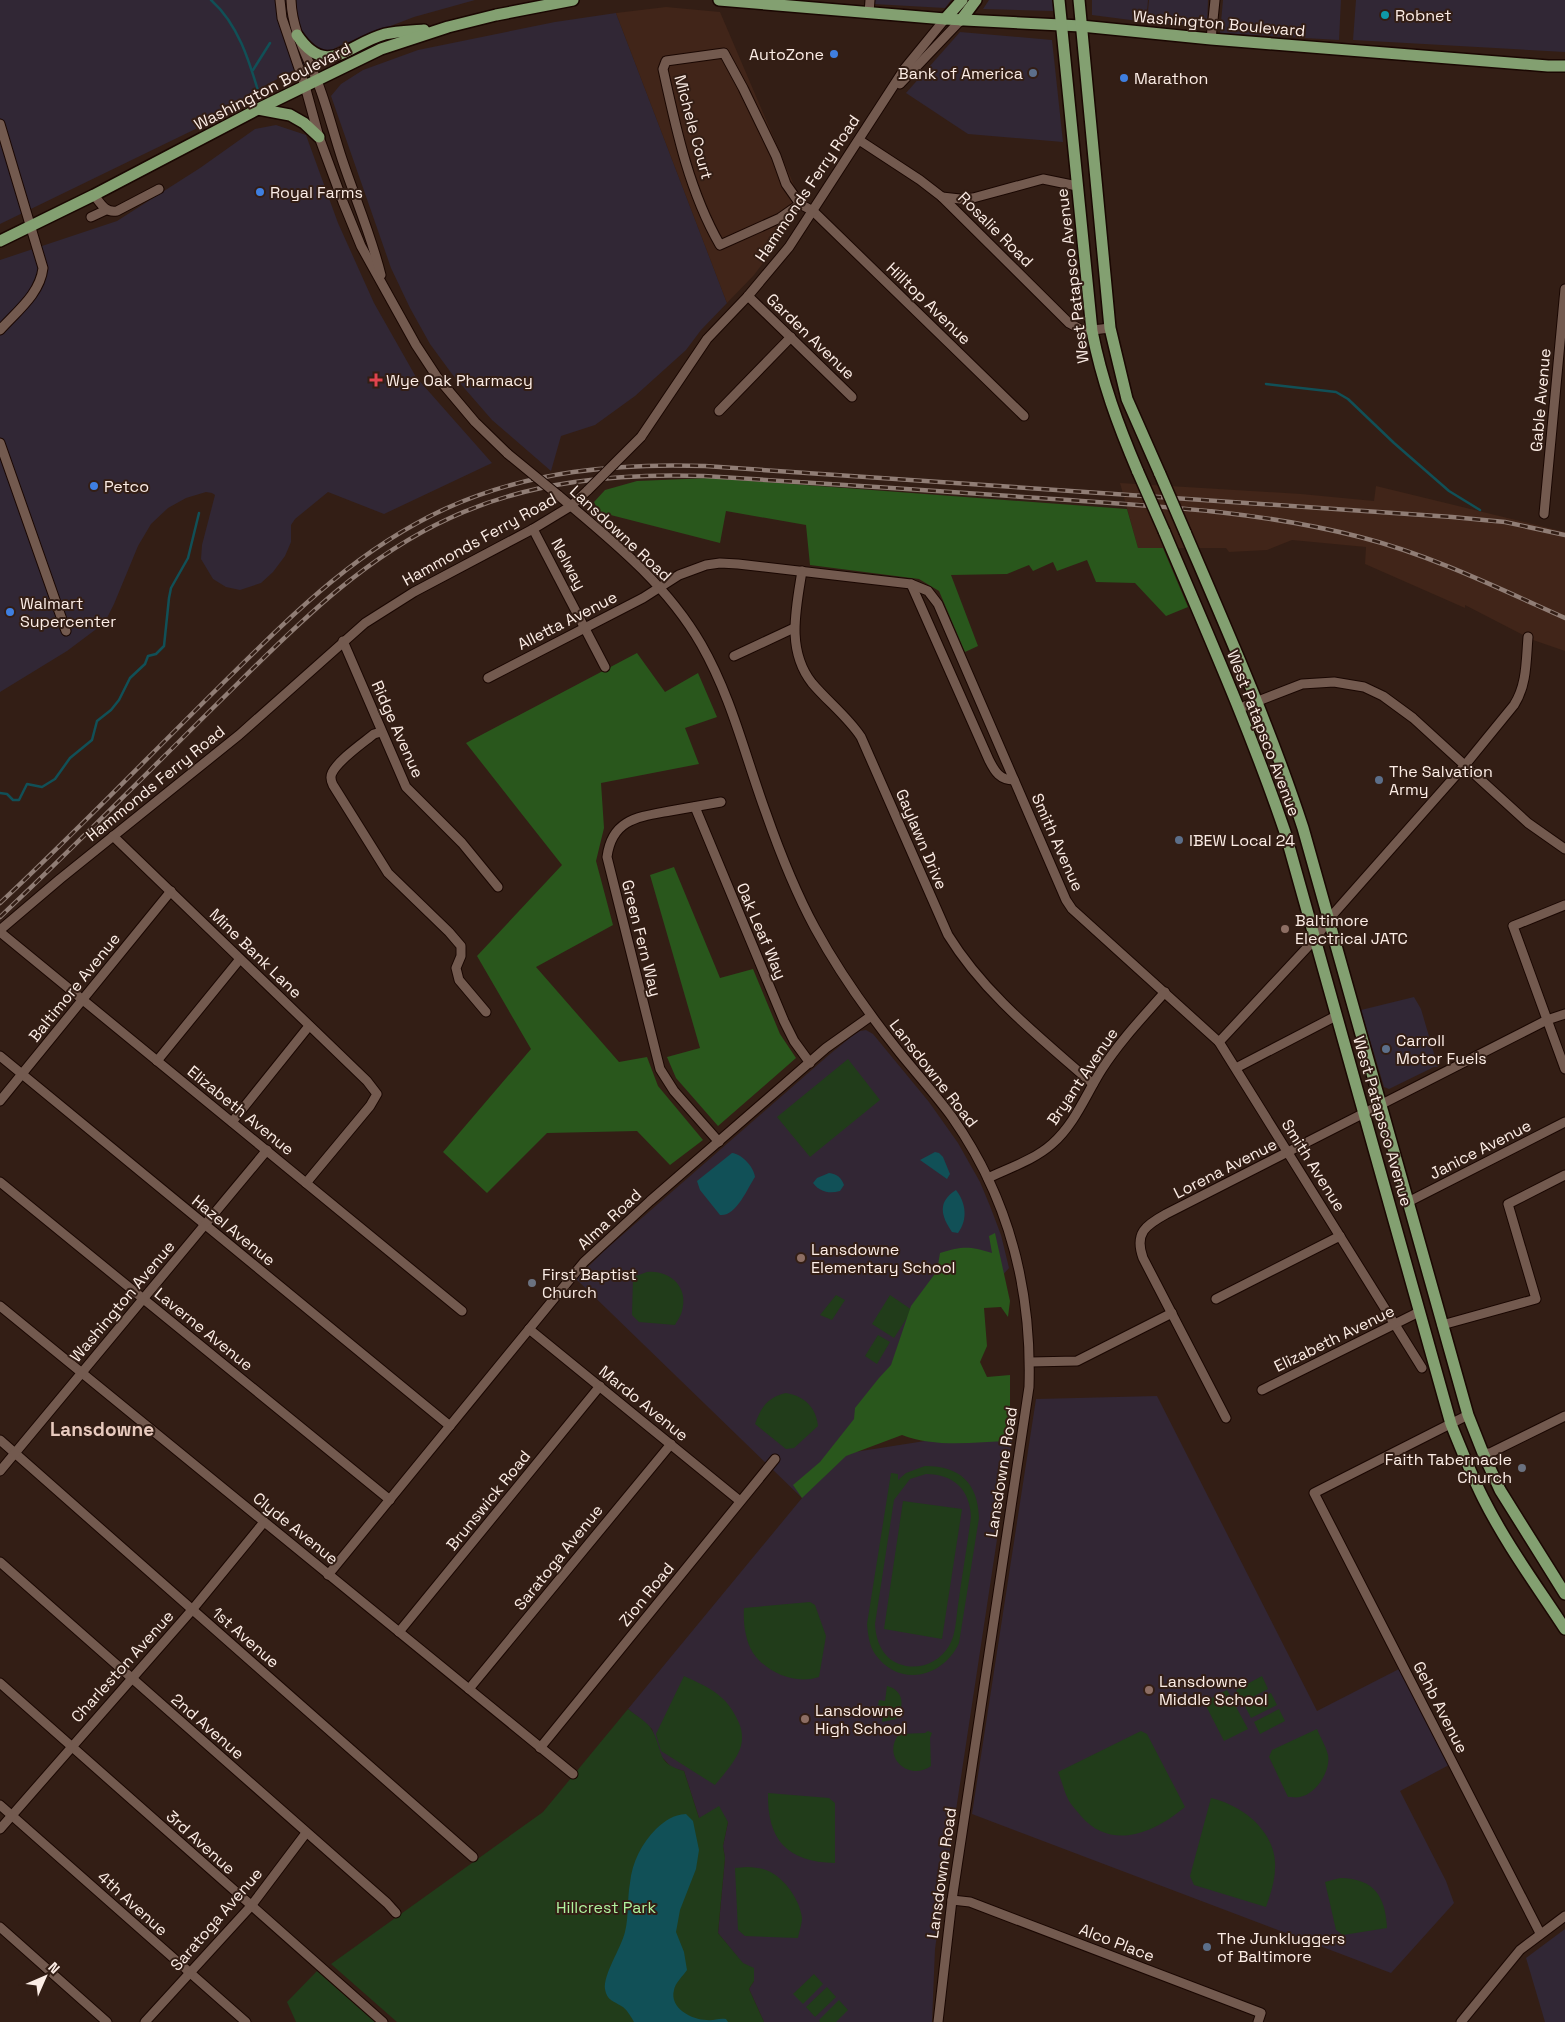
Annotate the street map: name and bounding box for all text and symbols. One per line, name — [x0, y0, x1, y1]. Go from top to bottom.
street label: Washington Boulevard — [1132, 5, 1306, 41]
place label: Robnet — [1395, 5, 1452, 26]
marker: Robnet — [1379, 9, 1391, 21]
street label: Washington Boulevard — [190, 38, 354, 135]
place label: AutoZone — [749, 44, 824, 65]
marker: AutoZone — [828, 48, 840, 60]
place label: Bank of America — [898, 63, 1023, 84]
marker: Bank of America — [1027, 67, 1039, 79]
place label: Marathon — [1134, 68, 1208, 89]
marker: Marathon — [1118, 72, 1130, 84]
street label: Michele Court — [669, 73, 718, 182]
street label: Hammonds Ferry Road — [750, 111, 864, 266]
place label: Royal Farms — [270, 182, 363, 203]
marker: Royal Farms — [254, 186, 266, 198]
street label: Rosalie Road — [953, 187, 1038, 272]
street label: West Patapsco Avenue — [1051, 187, 1094, 365]
street label: Hilltop Avenue — [882, 258, 975, 349]
street label: Garden Avenue — [762, 289, 859, 384]
street label: Gable Avenue — [1526, 347, 1555, 453]
place label: Wye Oak Pharmacy — [386, 370, 533, 391]
marker: Wye Oak Pharmacy — [370, 374, 382, 386]
place label: Petco — [104, 476, 149, 497]
marker: Petco — [88, 480, 100, 492]
street label: Lansdowne Road — [565, 481, 676, 586]
street label: Hammonds Ferry Road — [398, 488, 560, 591]
street label: Nelway — [546, 535, 591, 594]
street label: Alletta Avenue — [514, 586, 621, 655]
place label: Walmart Supercenter — [20, 593, 116, 632]
marker: Walmart Supercenter — [4, 606, 16, 618]
street label: West Patapsco Avenue — [1222, 647, 1305, 819]
street label: Ridge Avenue — [367, 677, 428, 781]
street label: Hammonds Ferry Road — [81, 721, 229, 846]
place label: The Salvation Army — [1389, 761, 1493, 800]
marker: The Salvation Army — [1373, 774, 1385, 786]
street label: Gaylawn Drive — [891, 786, 952, 893]
street label: Smith Avenue — [1027, 790, 1089, 894]
place label: IBEW Local 24 — [1189, 830, 1295, 851]
marker: IBEW Local 24 — [1173, 834, 1185, 846]
street label: Green Fern Way — [617, 878, 666, 999]
street label: Oak Leaf Way — [732, 880, 791, 983]
street label: Mine Bank Lane — [205, 904, 306, 1003]
place label: Baltimore Electrical JATC — [1295, 910, 1408, 949]
marker: Baltimore Electrical JATC — [1279, 923, 1291, 935]
street label: Baltimore Avenue — [24, 929, 125, 1046]
street label: Lansdowne Road — [885, 1015, 982, 1132]
street label: Bryant Avenue — [1042, 1024, 1123, 1129]
place label: Carroll Motor Fuels — [1396, 1030, 1487, 1069]
street label: West Patapsco Avenue — [1348, 1034, 1417, 1209]
marker: Carroll Motor Fuels — [1380, 1043, 1392, 1055]
street label: Elizabeth Avenue — [183, 1061, 298, 1160]
street label: Smith Avenue — [1277, 1115, 1350, 1215]
street label: Janice Avenue — [1426, 1115, 1535, 1184]
street label: Lorena Avenue — [1170, 1133, 1280, 1203]
street label: Alma Road — [573, 1184, 646, 1254]
street label: Hazel Avenue — [188, 1190, 280, 1270]
street label: Washington Avenue — [65, 1236, 179, 1366]
place label: Lansdowne Elementary School — [811, 1239, 956, 1278]
marker: Lansdowne Elementary School — [795, 1252, 807, 1264]
place label: First Baptist Church — [542, 1264, 637, 1303]
marker: First Baptist Church — [526, 1277, 538, 1289]
street label: Laverne Avenue — [150, 1283, 257, 1376]
street label: Elizabeth Avenue — [1271, 1300, 1398, 1377]
street label: Mardo Avenue — [595, 1361, 693, 1446]
street label: Lansdowne Road — [981, 1405, 1022, 1539]
district label: Lansdowne — [50, 1417, 154, 1442]
street label: Brunswick Road — [442, 1446, 535, 1555]
place label: Faith Tabernacle Church — [1385, 1449, 1512, 1488]
marker: Faith Tabernacle Church — [1516, 1462, 1528, 1474]
street label: Clyde Avenue — [249, 1487, 343, 1569]
street label: Saratoga Avenue — [509, 1500, 608, 1615]
street label: Zion Road — [614, 1558, 679, 1631]
street label: 1st Avenue — [208, 1602, 284, 1672]
street label: Charleston Avenue — [66, 1606, 178, 1727]
street label: Gehb Avenue — [1408, 1658, 1473, 1757]
place label: Lansdowne Middle School — [1159, 1671, 1268, 1710]
marker: Lansdowne Middle School — [1143, 1684, 1155, 1696]
street label: 2nd Avenue — [167, 1689, 249, 1764]
place label: Lansdowne High School — [815, 1700, 906, 1739]
marker: Lansdowne High School — [799, 1713, 811, 1725]
street label: 3rd Avenue — [162, 1806, 240, 1879]
street label: Lansdowne Road — [922, 1806, 961, 1940]
street label: Saratoga Avenue — [166, 1863, 267, 1975]
street label: 4th Avenue — [93, 1866, 172, 1940]
park label: Hillcrest Park — [556, 1897, 656, 1918]
street label: Alco Place — [1076, 1918, 1158, 1966]
place label: The Junkluggers of Baltimore — [1217, 1928, 1345, 1967]
marker: The Junkluggers of Baltimore — [1201, 1941, 1213, 1953]
north arrow — [20, 1952, 70, 2002]
text: N — [45, 1958, 64, 1977]

